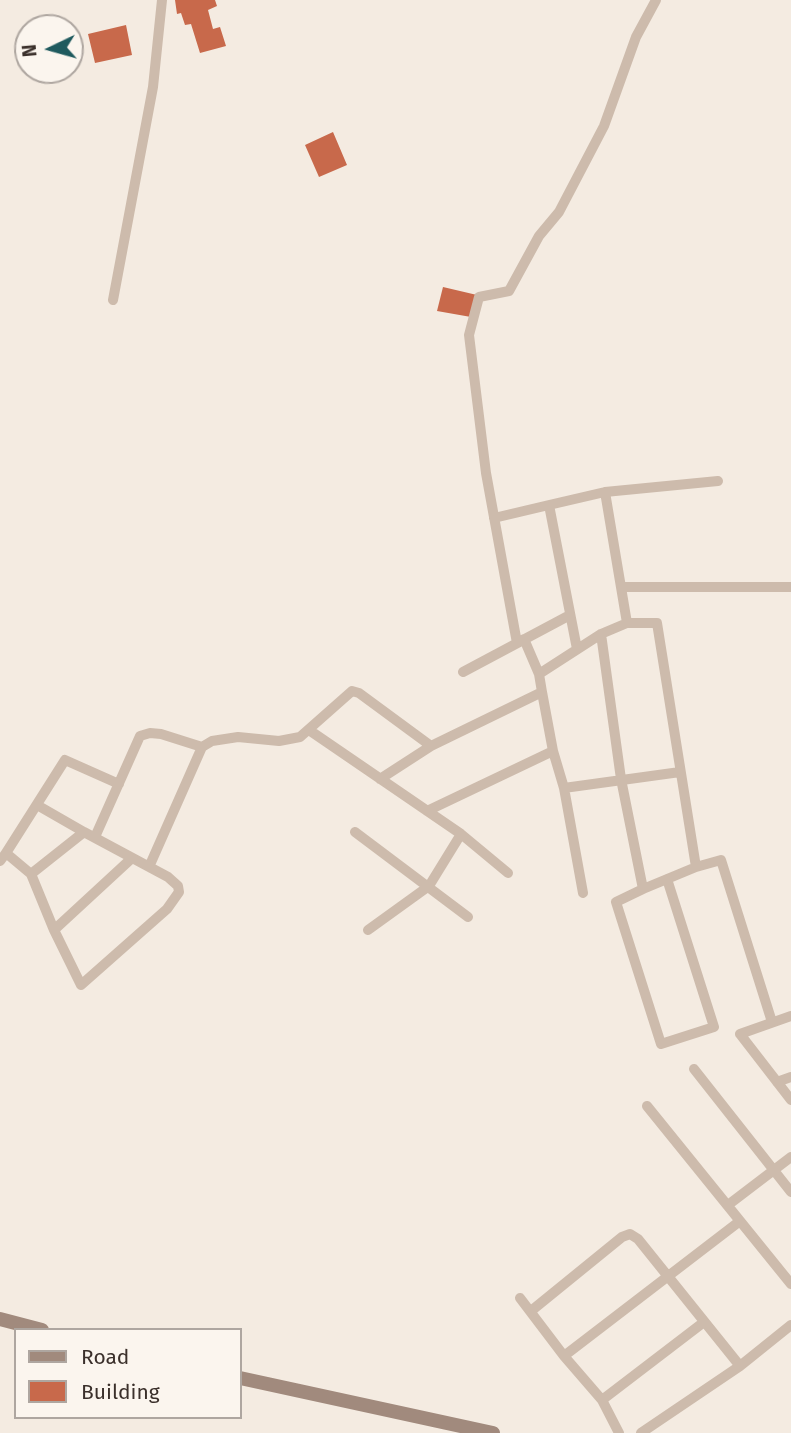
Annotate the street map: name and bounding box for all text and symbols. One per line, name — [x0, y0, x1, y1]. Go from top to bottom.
north arrow — [14, 14, 84, 84]
text: N — [18, 43, 42, 58]
legend — [14, 1328, 242, 1419]
text: Road — [81, 1344, 129, 1370]
text: Building — [81, 1379, 160, 1405]

